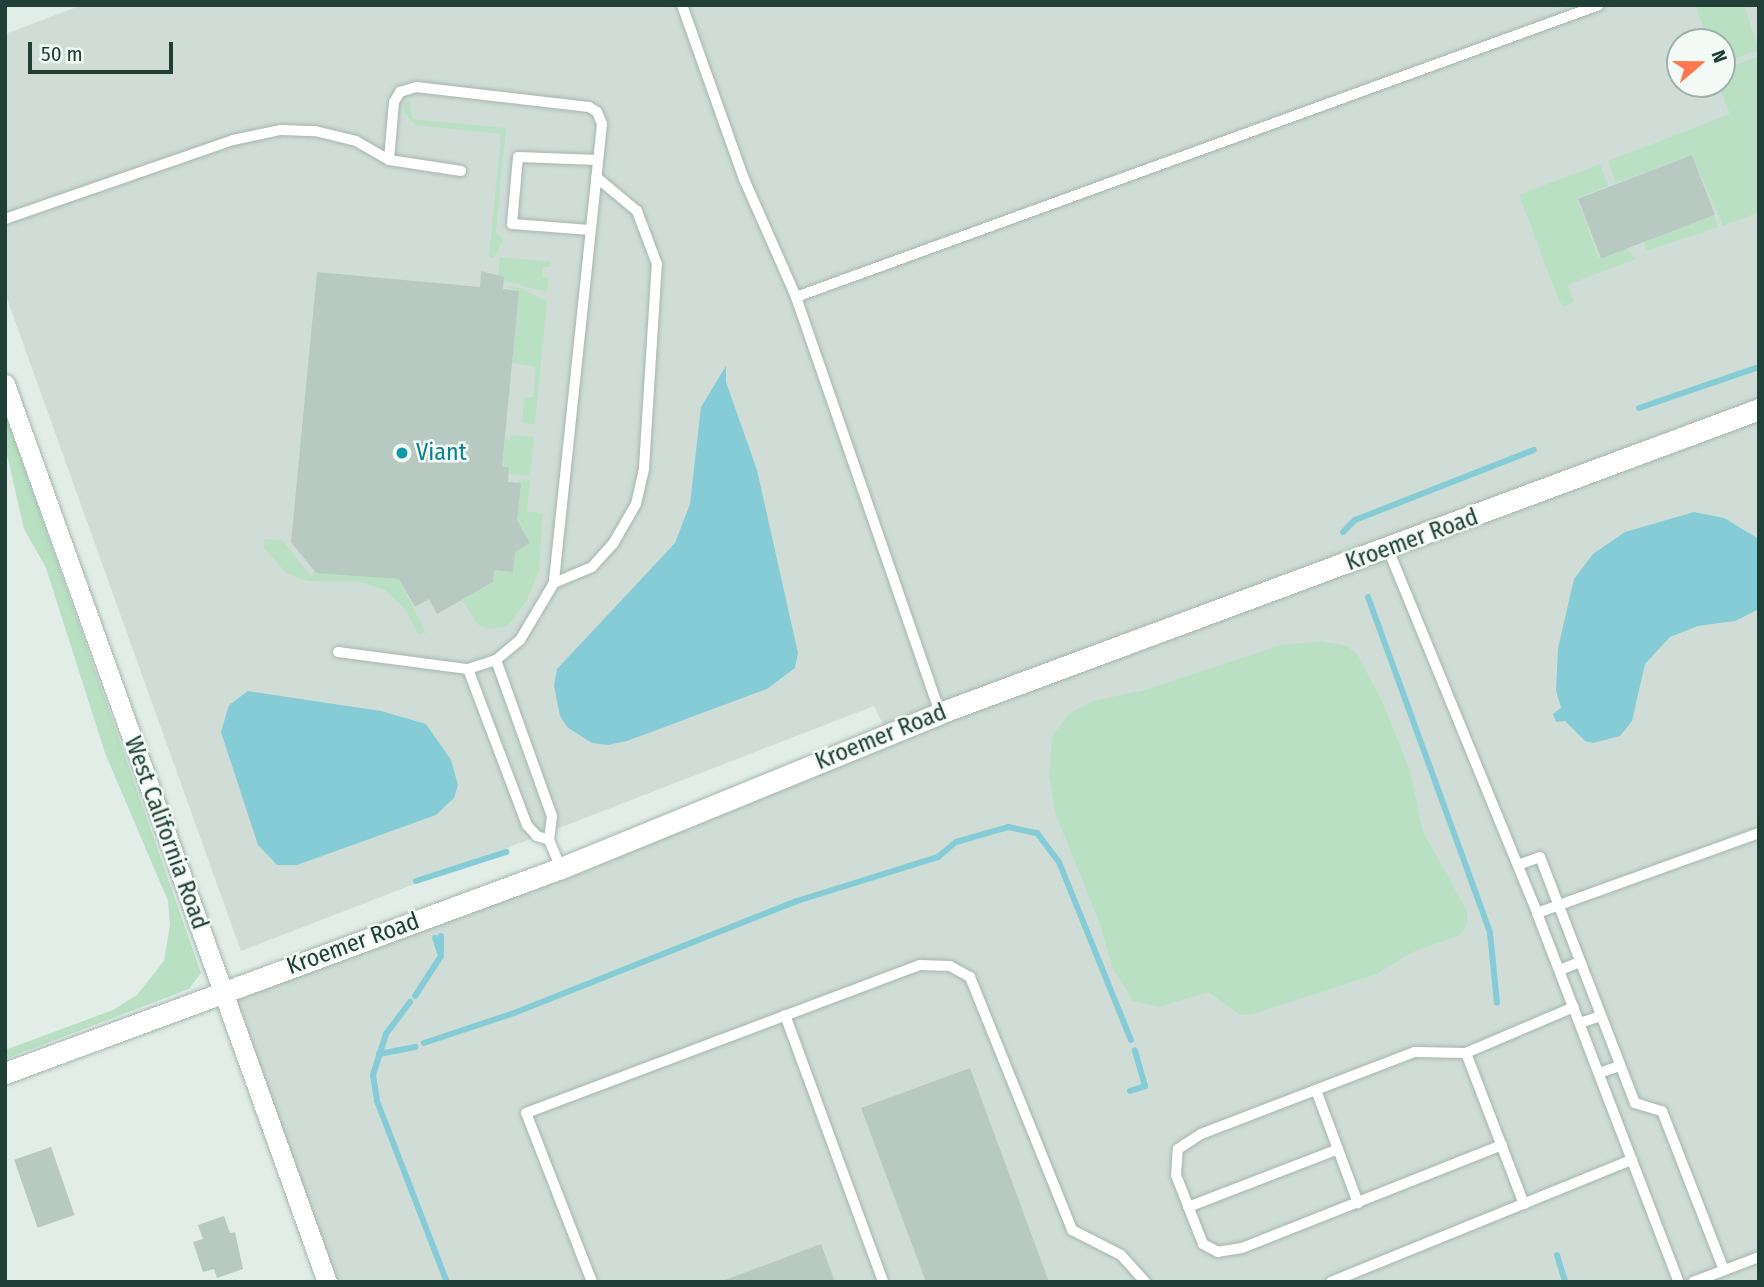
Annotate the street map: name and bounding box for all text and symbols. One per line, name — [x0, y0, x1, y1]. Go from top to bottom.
scale bar — [32, 28, 177, 72]
north arrow — [1666, 28, 1736, 98]
text: 50 m — [41, 41, 83, 67]
text: N — [1707, 47, 1732, 66]
place label: Viant — [416, 439, 467, 467]
marker: Viant — [394, 445, 410, 461]
street label: Kroemer Road — [1342, 503, 1482, 577]
street label: Kroemer Road — [811, 698, 951, 776]
street label: West California Road — [118, 733, 214, 933]
street label: Kroemer Road — [283, 907, 423, 981]

